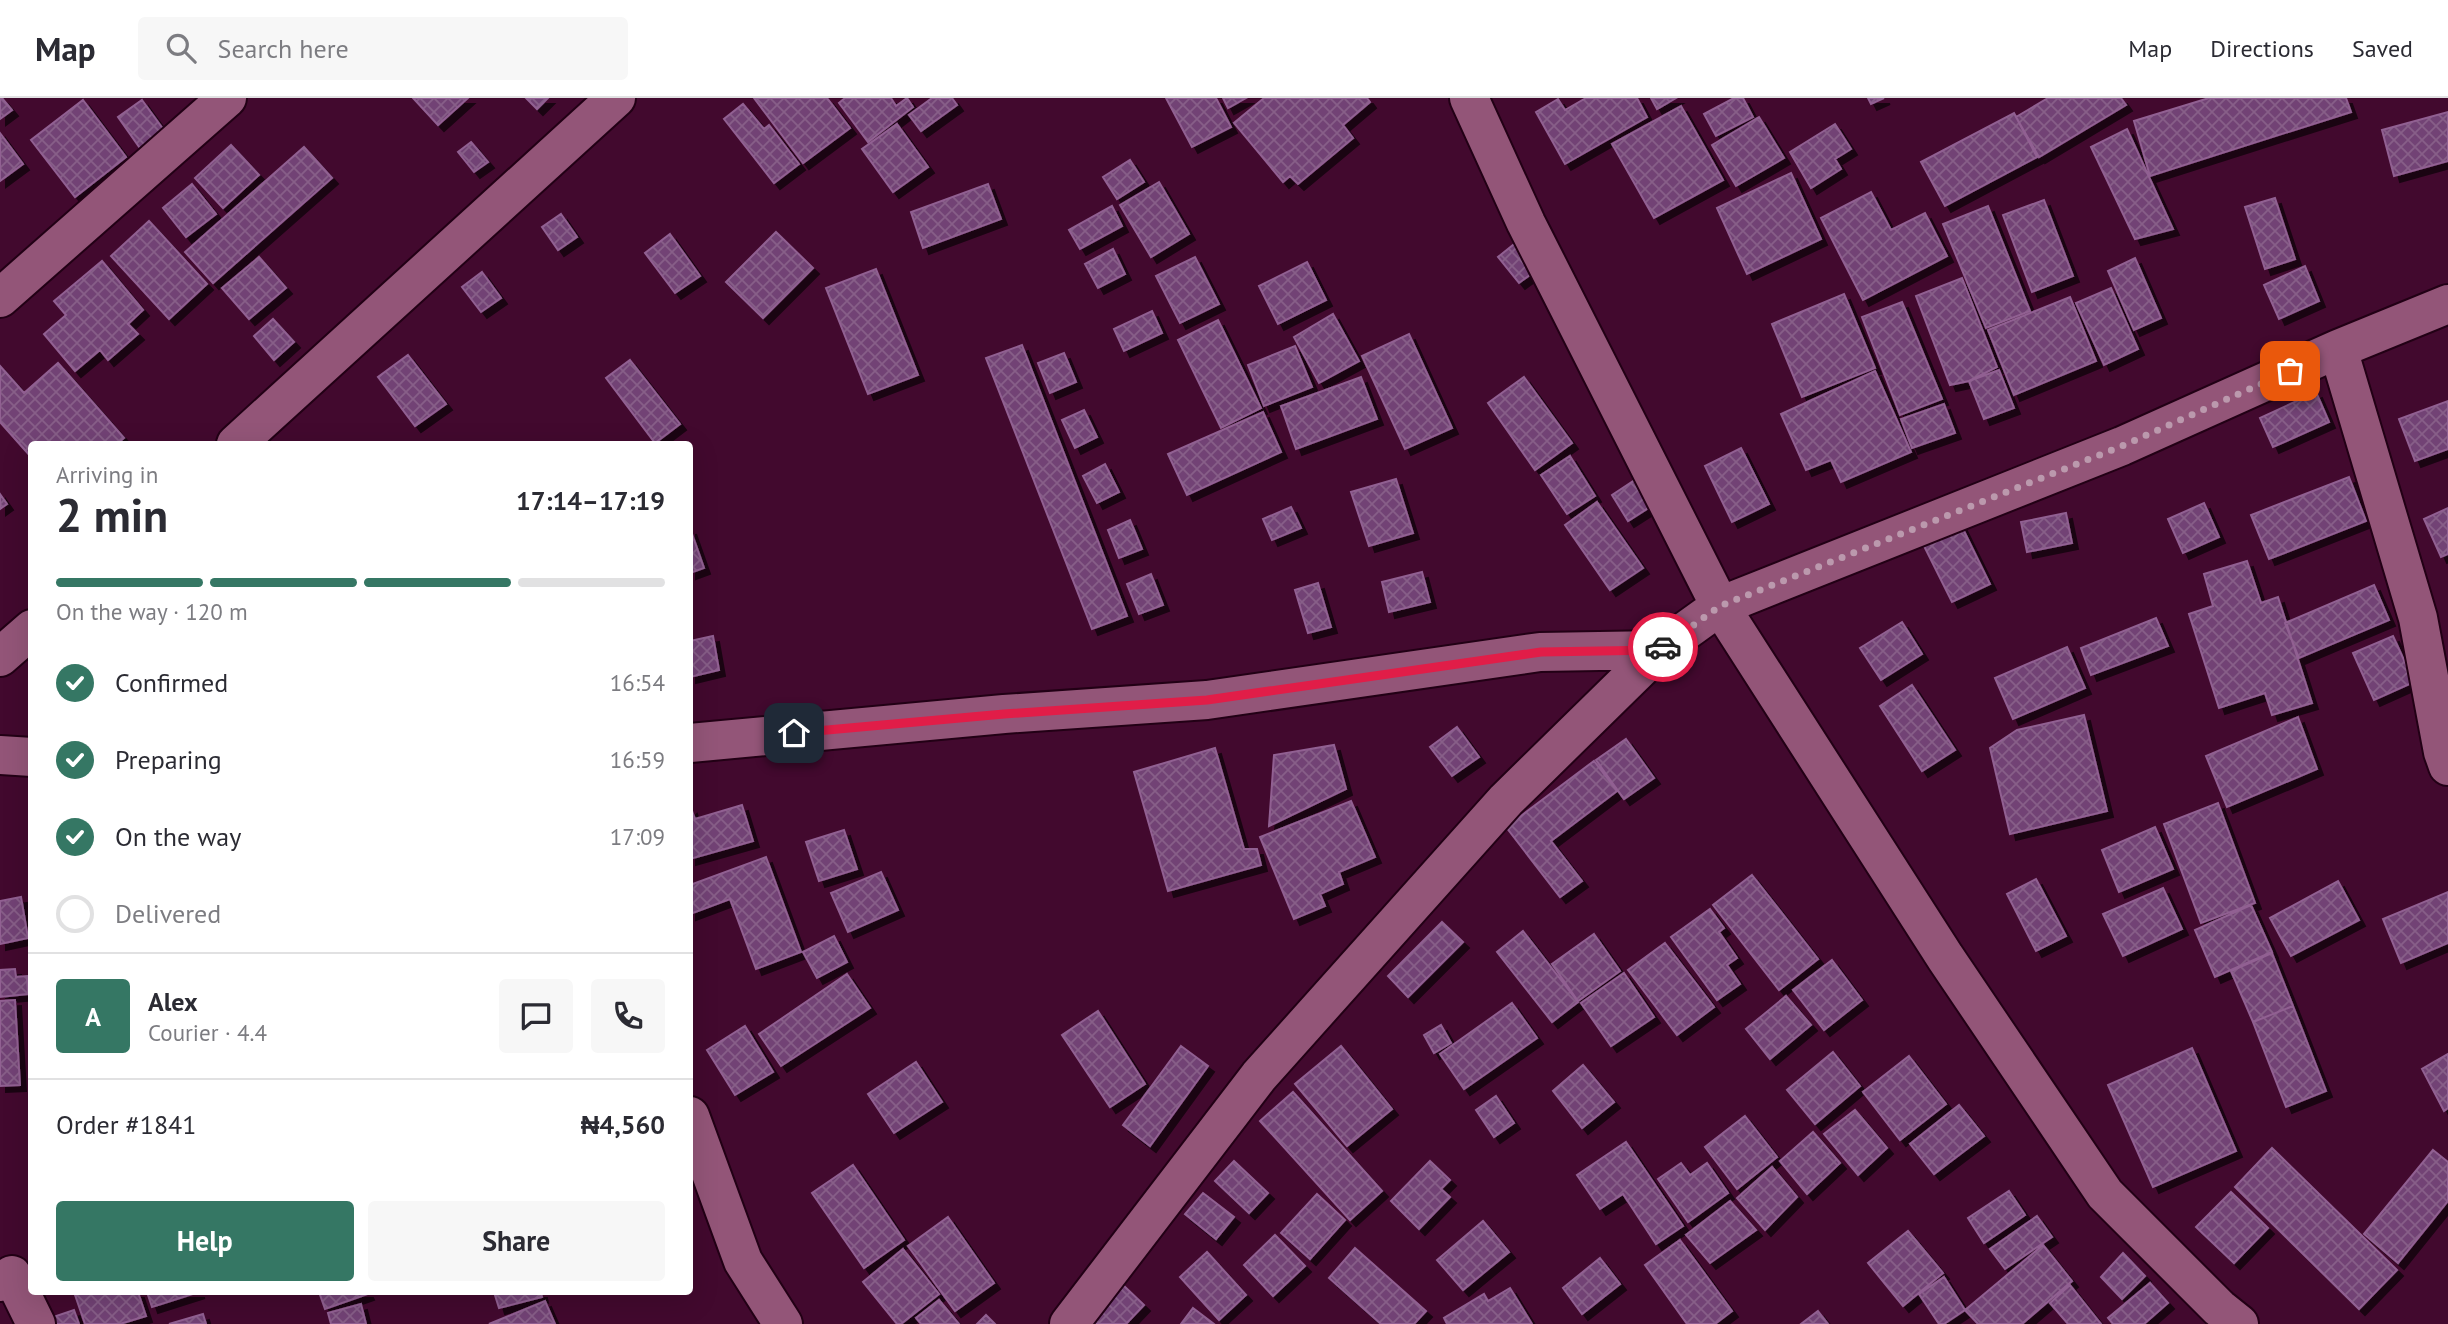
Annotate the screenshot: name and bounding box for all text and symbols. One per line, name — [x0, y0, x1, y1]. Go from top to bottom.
search box — [138, 17, 628, 80]
text: Map — [35, 27, 96, 70]
icon: search — [162, 29, 200, 67]
text: Search here — [218, 32, 349, 65]
text: Map — [2128, 33, 2172, 64]
text: Directions — [2210, 33, 2314, 64]
text: Saved — [2352, 33, 2413, 64]
pin — [2260, 341, 2320, 401]
icon: bag — [2271, 352, 2309, 390]
text: Arriving in — [56, 460, 158, 489]
text: 17:14–17:19 — [516, 484, 665, 517]
text: 2 min — [56, 485, 168, 545]
text: On the way · 120 m — [56, 597, 248, 626]
courier — [1628, 612, 1698, 682]
icon: car — [1644, 628, 1682, 666]
icon: check — [56, 664, 94, 702]
text: Confirmed — [115, 666, 228, 699]
text: 16:54 — [610, 668, 665, 697]
pin — [764, 703, 824, 763]
icon: home — [775, 714, 813, 752]
icon: check — [56, 741, 94, 779]
text: Preparing — [115, 743, 222, 776]
text: 16:59 — [610, 745, 665, 774]
icon: check — [56, 818, 94, 856]
text: On the way — [115, 820, 241, 853]
text: 17:09 — [610, 822, 665, 851]
text: Delivered — [115, 897, 221, 930]
button: chat — [499, 979, 573, 1053]
button: phone — [591, 979, 665, 1053]
text: Alex — [148, 985, 198, 1018]
text: A — [85, 1000, 101, 1033]
text: Courier · 4.4 — [148, 1018, 267, 1047]
text: Order #1841 — [56, 1108, 196, 1141]
text: ₦4,560 — [581, 1108, 665, 1141]
button: Help — [56, 1201, 354, 1281]
button: Share — [368, 1201, 665, 1281]

